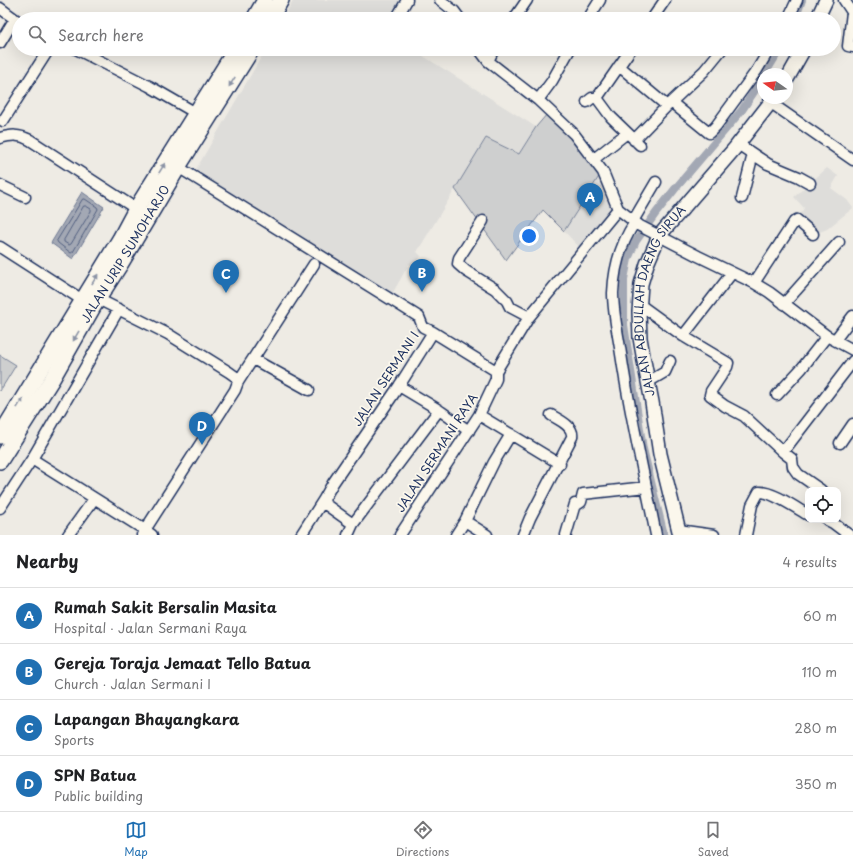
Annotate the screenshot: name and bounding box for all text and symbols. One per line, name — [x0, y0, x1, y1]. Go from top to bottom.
search box — [12, 12, 841, 56]
icon: search — [26, 23, 48, 45]
text: Search here — [58, 23, 144, 46]
north arrow — [757, 68, 793, 104]
one-way arrow — [228, 77, 236, 87]
one-way arrow — [158, 163, 166, 173]
street label: JALAN URIP SUMOHARJO — [76, 181, 174, 326]
pin: A — [577, 183, 603, 216]
street label: JALAN ABDULLAH DAENG SIRUA — [629, 201, 690, 398]
your location — [519, 226, 539, 246]
pin: B — [409, 259, 435, 292]
pin: C — [213, 260, 239, 293]
one-way arrow — [91, 274, 99, 284]
street label: JALAN SERMANI I — [348, 328, 423, 429]
one-way arrow — [73, 330, 80, 342]
street label: JALAN SERMANI RAYA — [391, 389, 481, 516]
one-way arrow — [17, 397, 24, 408]
pin: D — [189, 412, 215, 445]
map controls — [805, 487, 841, 523]
button: locate — [805, 487, 841, 523]
text: Nearby — [16, 548, 78, 574]
text: 4 results — [783, 552, 837, 571]
text: Rumah Sakit Bersalin Masita — [54, 595, 277, 618]
text: A — [24, 606, 34, 625]
text: 60 m — [803, 606, 837, 625]
text: Hospital · Jalan Sermani Raya — [54, 618, 247, 637]
text: Gereja Toraja Jemaat Tello Batua — [54, 651, 311, 674]
text: B — [25, 662, 33, 681]
text: 110 m — [802, 662, 837, 681]
text: Church · Jalan Sermani I — [54, 674, 211, 693]
text: Lapangan Bhayangkara — [54, 707, 239, 730]
text: C — [24, 718, 34, 737]
text: 280 m — [795, 718, 837, 737]
text: Sports — [54, 730, 94, 749]
text: SPN Batua — [54, 763, 137, 786]
text: D — [24, 774, 34, 793]
text: 350 m — [795, 774, 837, 793]
text: Public building — [54, 786, 143, 805]
tab: Map — [124, 819, 148, 860]
tab: Directions — [396, 819, 449, 860]
tab: Saved — [698, 819, 729, 860]

